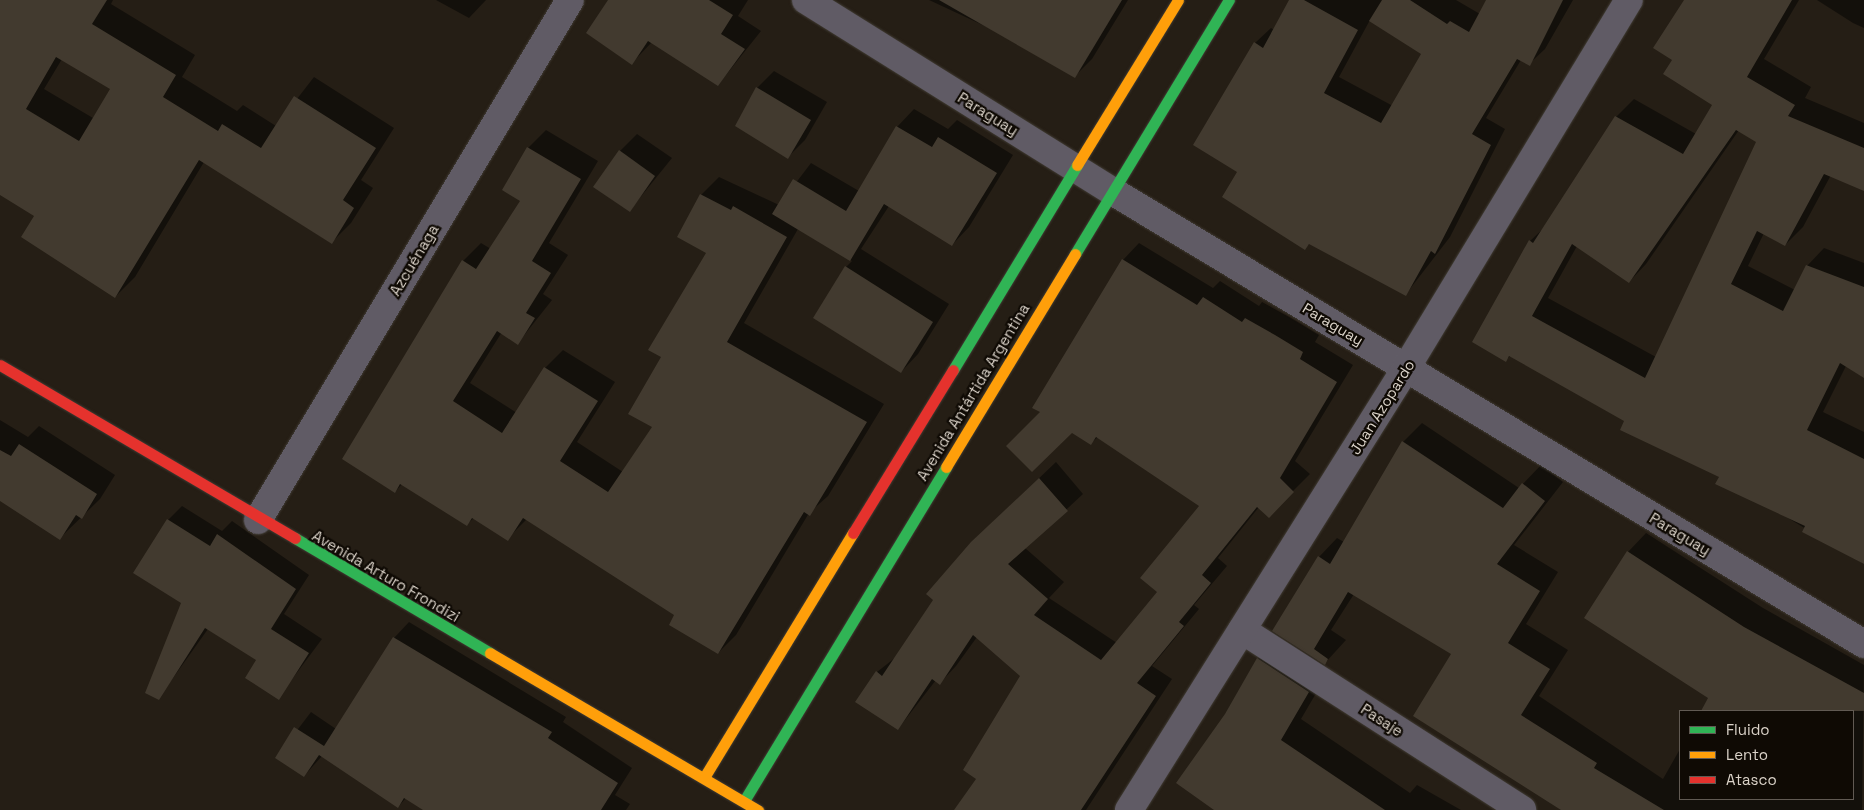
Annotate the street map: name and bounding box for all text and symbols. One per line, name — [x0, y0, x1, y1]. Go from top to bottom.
street label: Paraguay — [955, 88, 1021, 140]
street label: Azcuénaga — [386, 221, 442, 299]
street label: Paraguay — [1299, 299, 1367, 349]
street label: Avenida Antártida Argentina — [913, 300, 1033, 484]
street label: Juan Azopardo — [1346, 356, 1418, 458]
street label: Paraguay — [1646, 509, 1714, 559]
street label: Avenida Arturo Frondizi — [309, 526, 463, 626]
street label: Pasaje — [1358, 700, 1406, 740]
legend — [1679, 710, 1854, 800]
text: Fluido — [1726, 720, 1770, 739]
text: Lento — [1726, 745, 1768, 764]
text: Atasco — [1726, 770, 1777, 789]

